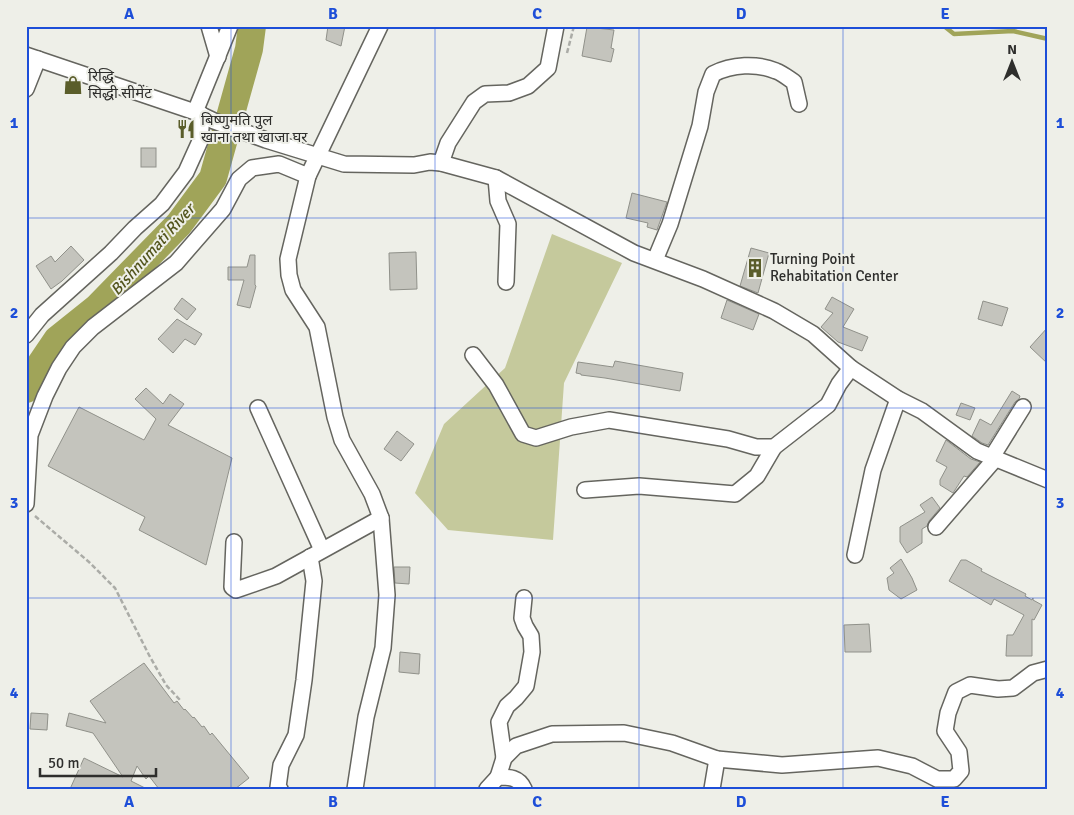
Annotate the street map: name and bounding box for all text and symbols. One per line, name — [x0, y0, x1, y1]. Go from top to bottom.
text: A — [124, 4, 135, 24]
text: B — [328, 4, 338, 24]
text: C — [532, 4, 542, 24]
text: D — [736, 4, 747, 24]
text: E — [940, 4, 950, 24]
north arrow — [986, 38, 1036, 88]
text: N — [1007, 41, 1017, 58]
place label: रिद्धि सिद्धी सीमेंट — [88, 67, 152, 102]
shop icon: रिद्धि सिद्धी सीमेंट — [62, 74, 84, 96]
place label: बिष्णुमति पुल खाना तथा खाजा घर — [201, 111, 308, 146]
text: 1 — [10, 113, 19, 133]
text: 1 — [1056, 113, 1065, 133]
restaurant icon: बिष्णुमति पुल खाना तथा खाजा घर — [175, 118, 197, 140]
water label: Bishnumati River — [106, 198, 200, 300]
place label: Turning Point Rehabitation Center — [770, 250, 899, 285]
building icon: Turning Point Rehabitation Center — [744, 257, 766, 279]
text: 2 — [10, 303, 18, 323]
text: 2 — [1056, 303, 1064, 323]
text: 3 — [10, 493, 18, 513]
text: 3 — [1056, 493, 1064, 513]
text: 4 — [10, 683, 19, 703]
text: 4 — [1056, 683, 1065, 703]
scale bar — [40, 745, 156, 777]
text: 50 m — [48, 754, 79, 772]
text: A — [124, 792, 135, 812]
text: B — [328, 792, 338, 812]
text: C — [532, 792, 542, 812]
text: D — [736, 792, 747, 812]
text: E — [940, 792, 950, 812]

